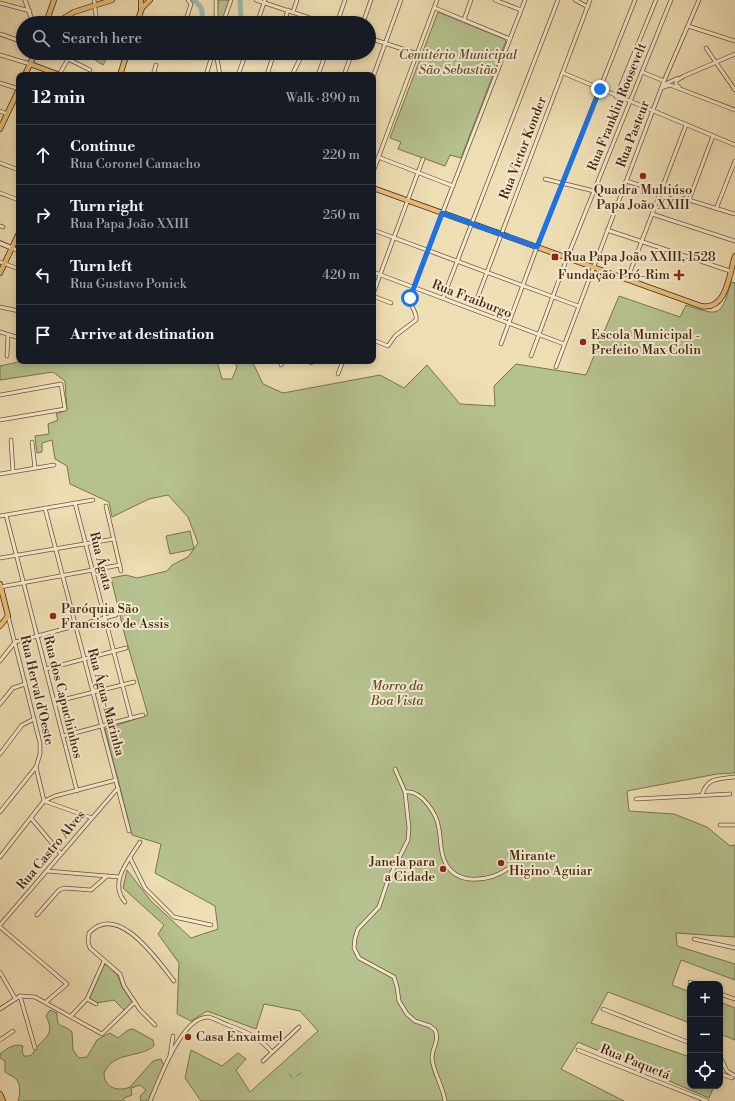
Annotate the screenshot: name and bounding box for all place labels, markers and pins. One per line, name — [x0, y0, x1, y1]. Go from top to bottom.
marker: Quadra Multiúso Papa João XXIII — [638, 171, 648, 181]
place label: Quadra Multiúso Papa João XXIII — [594, 182, 692, 213]
place label: Rua Papa João XXIII, 1528 — [563, 249, 716, 265]
marker: Rua Papa João XXIII, 1528 — [550, 252, 560, 262]
place label: Fundação Pró-Rim — [558, 267, 671, 283]
marker: Fundação Pró-Rim — [673, 269, 685, 281]
place label: Escola Municipal - Prefeito Max Colin — [591, 327, 701, 358]
marker: Escola Municipal - Prefeito Max Colin — [578, 337, 588, 347]
place label: Paróquia São Francisco de Assis — [61, 601, 170, 632]
marker: Paróquia São Francisco de Assis — [48, 611, 58, 621]
place label: Mirante Higino Aguiar — [509, 848, 593, 879]
place label: Janela para a Cidade — [368, 854, 435, 885]
marker: Mirante Higino Aguiar — [496, 858, 506, 868]
marker: Janela para a Cidade — [438, 864, 448, 874]
place label: Casa Enxaimel — [196, 1029, 283, 1045]
marker: Casa Enxaimel — [183, 1032, 193, 1042]

